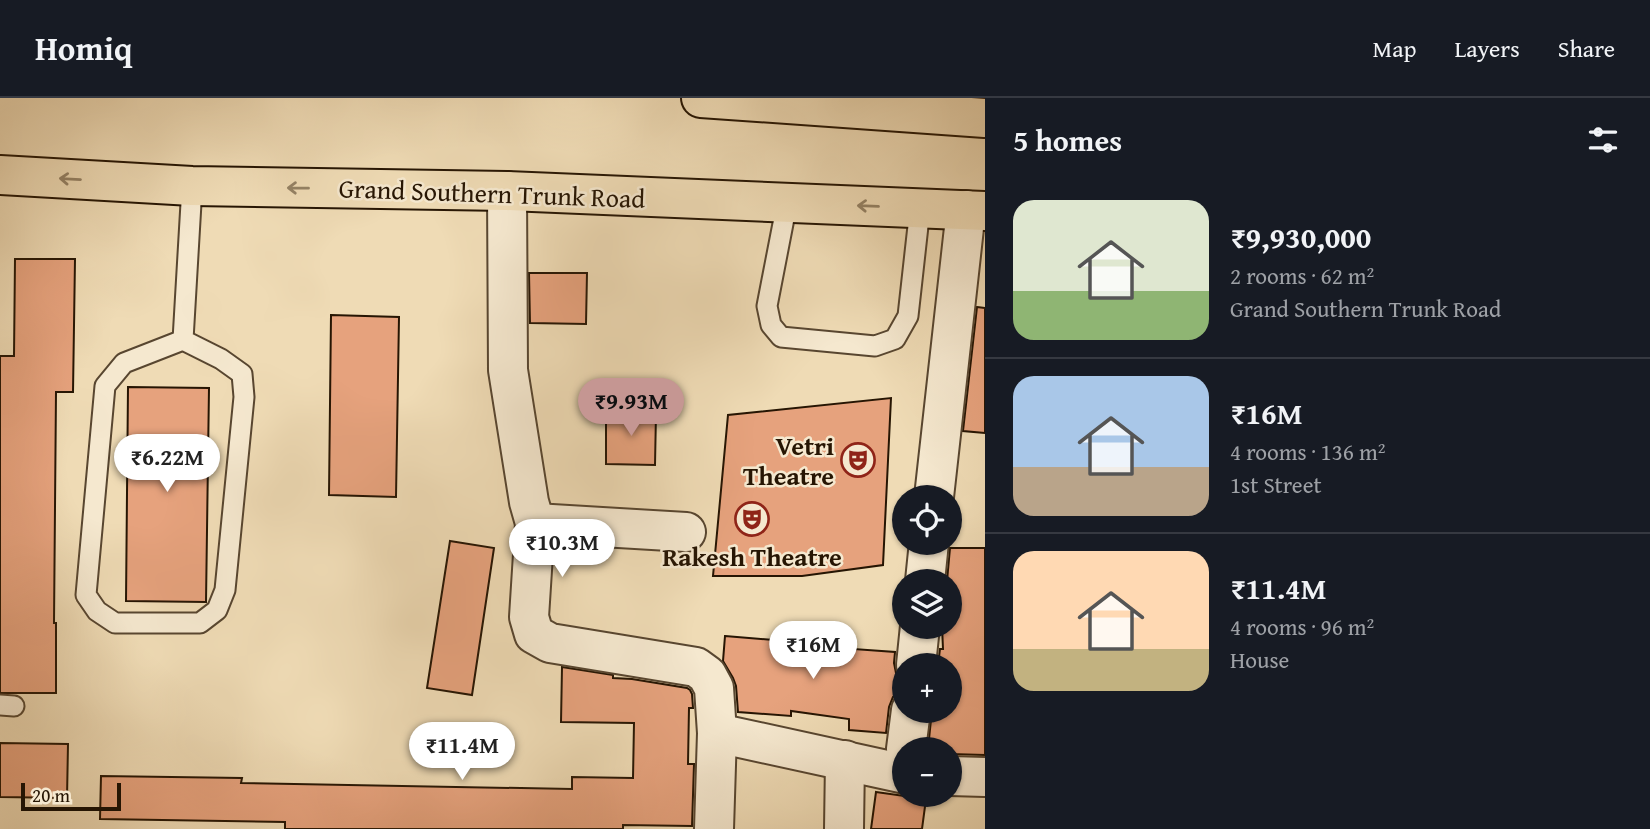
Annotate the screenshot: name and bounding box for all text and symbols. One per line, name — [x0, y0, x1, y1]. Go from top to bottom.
text: Homiq — [35, 24, 132, 72]
text: Map — [1373, 31, 1416, 66]
text: Layers — [1454, 31, 1520, 66]
text: Share — [1558, 31, 1615, 66]
text: 5 homes — [1013, 118, 1122, 162]
icon: filters — [1584, 121, 1622, 159]
street label: Grand Southern Trunk Road — [338, 168, 646, 218]
one-way arrow — [60, 172, 82, 185]
one-way arrow — [286, 181, 309, 195]
one-way arrow — [857, 199, 880, 212]
text: ₹9,930,000 — [1230, 215, 1371, 259]
icon: home — [1069, 228, 1153, 312]
text: 2 rooms · 62 m² — [1230, 259, 1374, 292]
text: Grand Southern Trunk Road — [1230, 292, 1501, 325]
pin: ₹9.93M — [574, 378, 688, 438]
text: ₹9.93M — [594, 384, 668, 417]
text: ₹16M — [1230, 391, 1302, 435]
icon: home — [1069, 404, 1153, 488]
place label: Vetri Theatre — [743, 426, 834, 495]
pin: ₹6.22M — [110, 434, 224, 494]
text: 4 rooms · 136 m² — [1230, 435, 1385, 468]
text: ₹6.22M — [130, 440, 204, 473]
theatre icon: Vetri Theatre — [839, 441, 877, 479]
text: 1st Street — [1230, 468, 1322, 501]
map controls — [892, 485, 962, 807]
button: locate — [892, 485, 962, 555]
theatre icon: Rakesh Theatre — [733, 500, 771, 538]
pin: ₹10.3M — [505, 519, 619, 579]
text: ₹10.3M — [525, 525, 599, 558]
place label: Rakesh Theatre — [662, 537, 842, 576]
text: ₹11.4M — [1230, 566, 1326, 610]
button: layers — [892, 569, 962, 639]
icon: home — [1069, 579, 1153, 663]
text: 4 rooms · 96 m² — [1230, 610, 1374, 643]
pin: ₹16M — [772, 622, 854, 681]
text: ₹16M — [785, 627, 841, 660]
text: House — [1230, 643, 1289, 676]
button: + — [892, 653, 962, 723]
pin: ₹11.4M — [405, 722, 519, 782]
text: ₹11.4M — [425, 728, 499, 761]
button: − — [892, 737, 962, 807]
scale bar — [21, 780, 121, 812]
text: 20 m — [32, 781, 70, 809]

